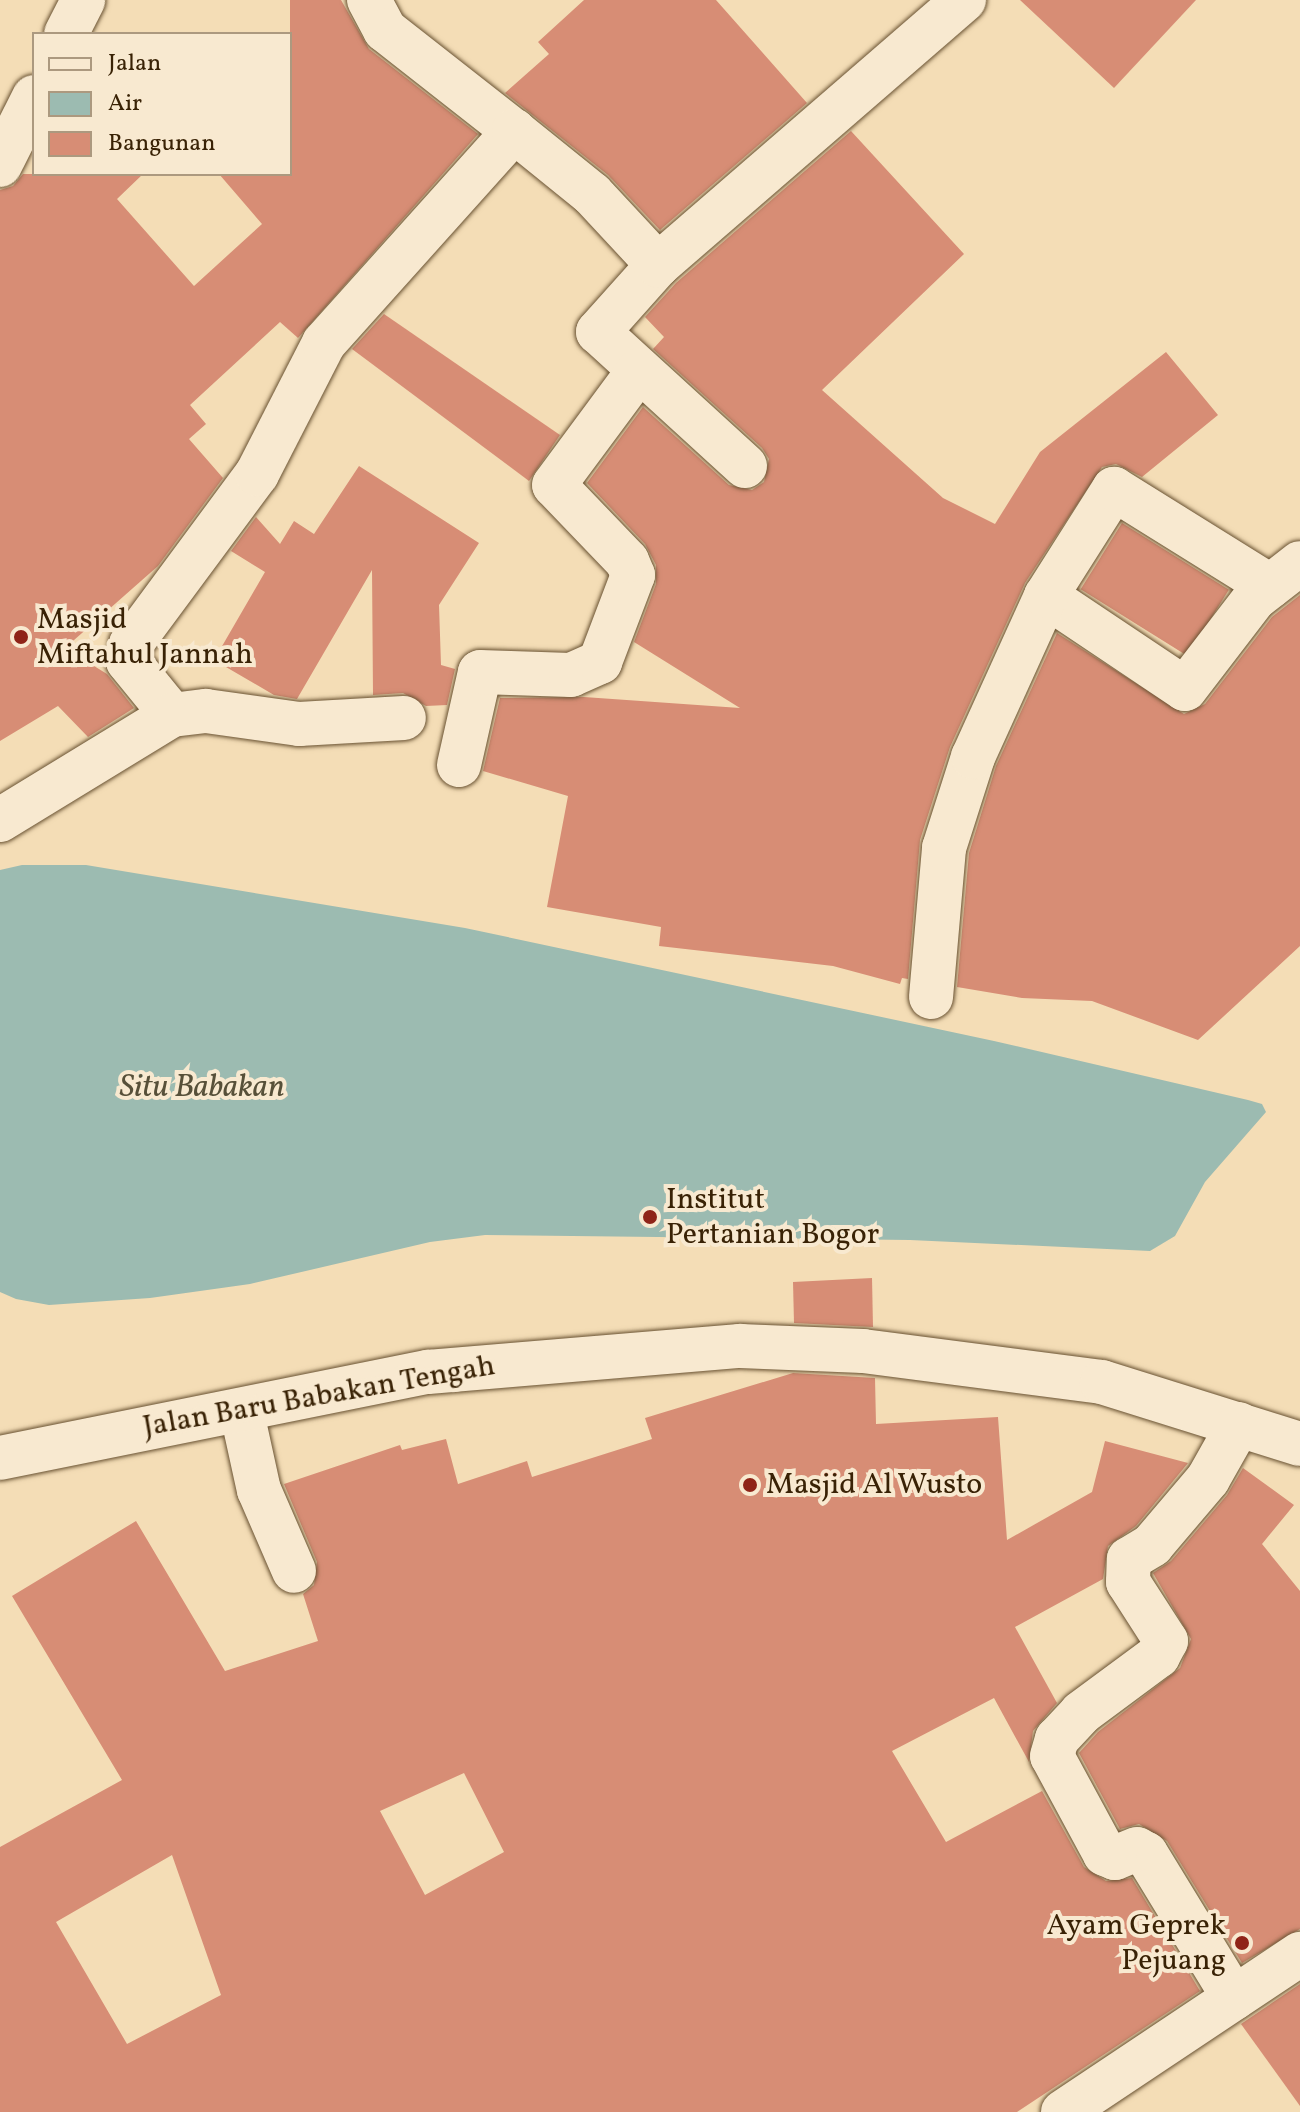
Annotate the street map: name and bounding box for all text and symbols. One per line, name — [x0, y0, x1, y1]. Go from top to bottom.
legend — [32, 32, 292, 176]
text: Jalan — [108, 47, 161, 81]
text: Air — [108, 87, 142, 121]
text: Bangunan — [108, 127, 216, 161]
place label: Masjid Miftahul Jannah — [37, 602, 253, 672]
marker: Masjid Miftahul Jannah — [12, 628, 30, 646]
water label: Situ Babakan — [119, 1069, 285, 1107]
place label: Institut Pertanian Bogor — [666, 1182, 879, 1252]
marker: Institut Pertanian Bogor — [641, 1208, 659, 1226]
street label: Jalan Baru Babakan Tengah — [140, 1348, 498, 1446]
place label: Masjid Al Wusto — [766, 1467, 983, 1503]
marker: Masjid Al Wusto — [741, 1476, 759, 1494]
place label: Ayam Geprek Pejuang — [1046, 1908, 1226, 1978]
marker: Ayam Geprek Pejuang — [1233, 1934, 1251, 1952]

